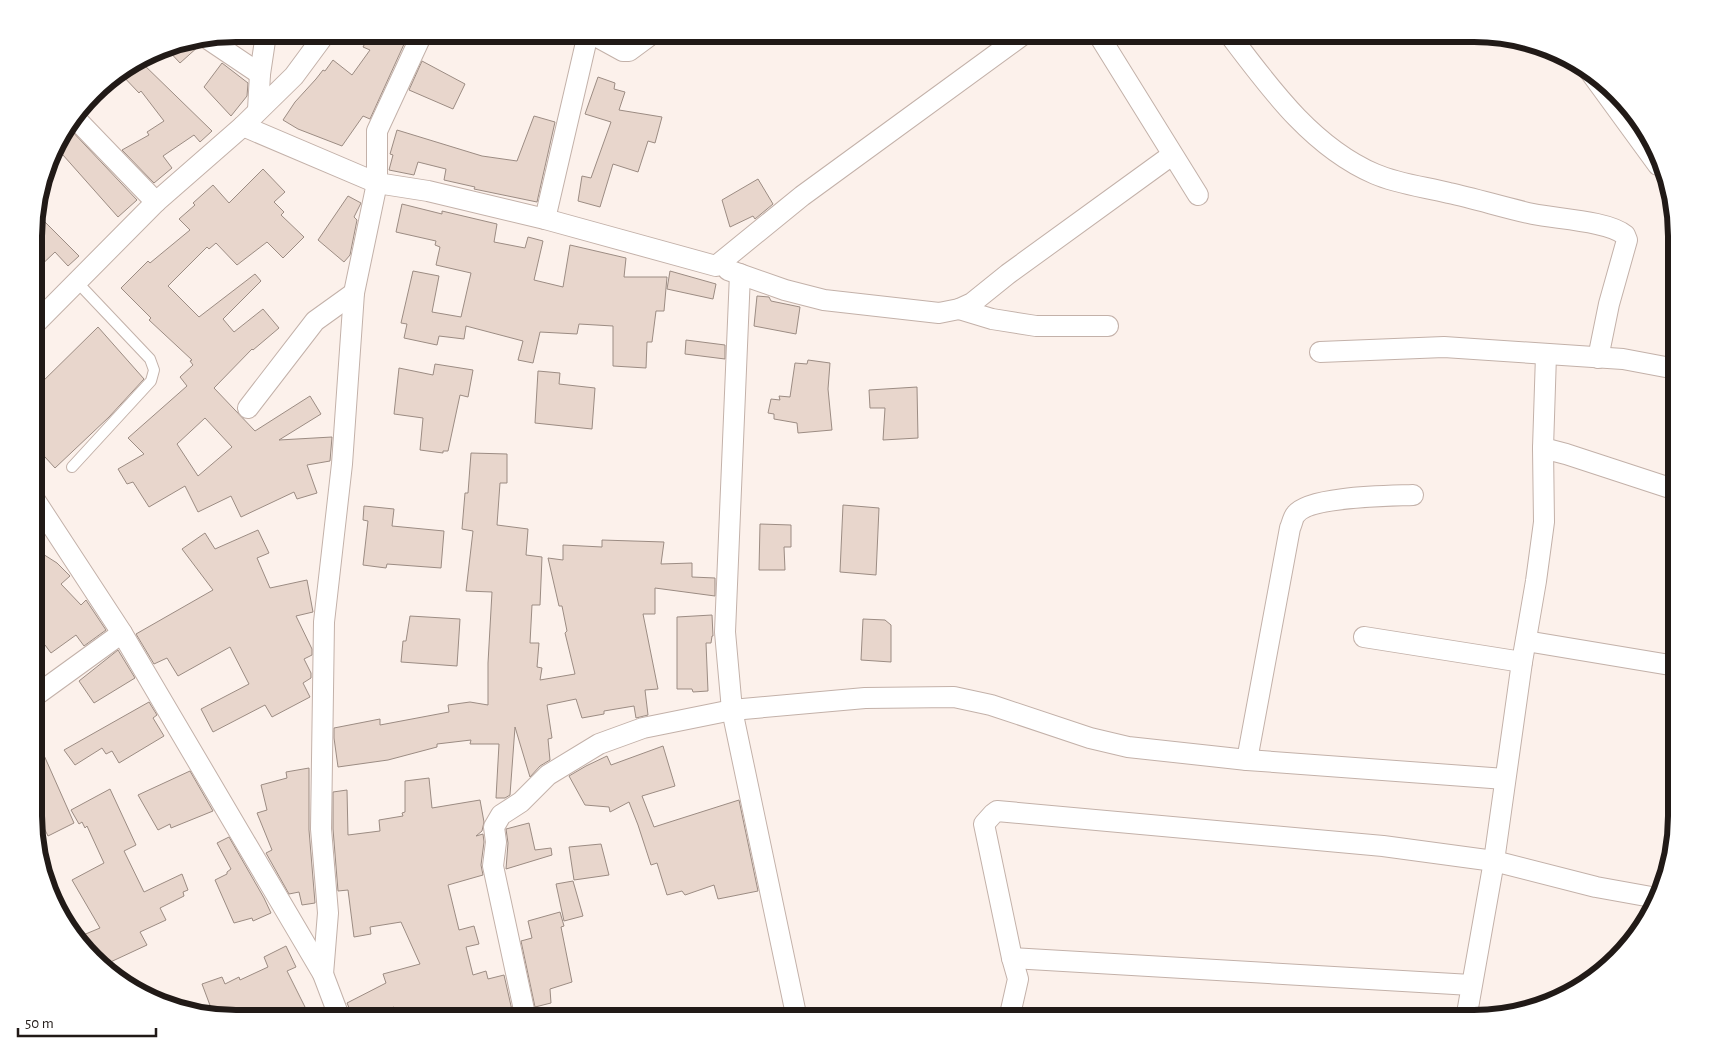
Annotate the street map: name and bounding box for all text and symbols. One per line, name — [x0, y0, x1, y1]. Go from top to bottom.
scale bar — [18, 1006, 155, 1038]
text: 50 m — [25, 1016, 54, 1031]

